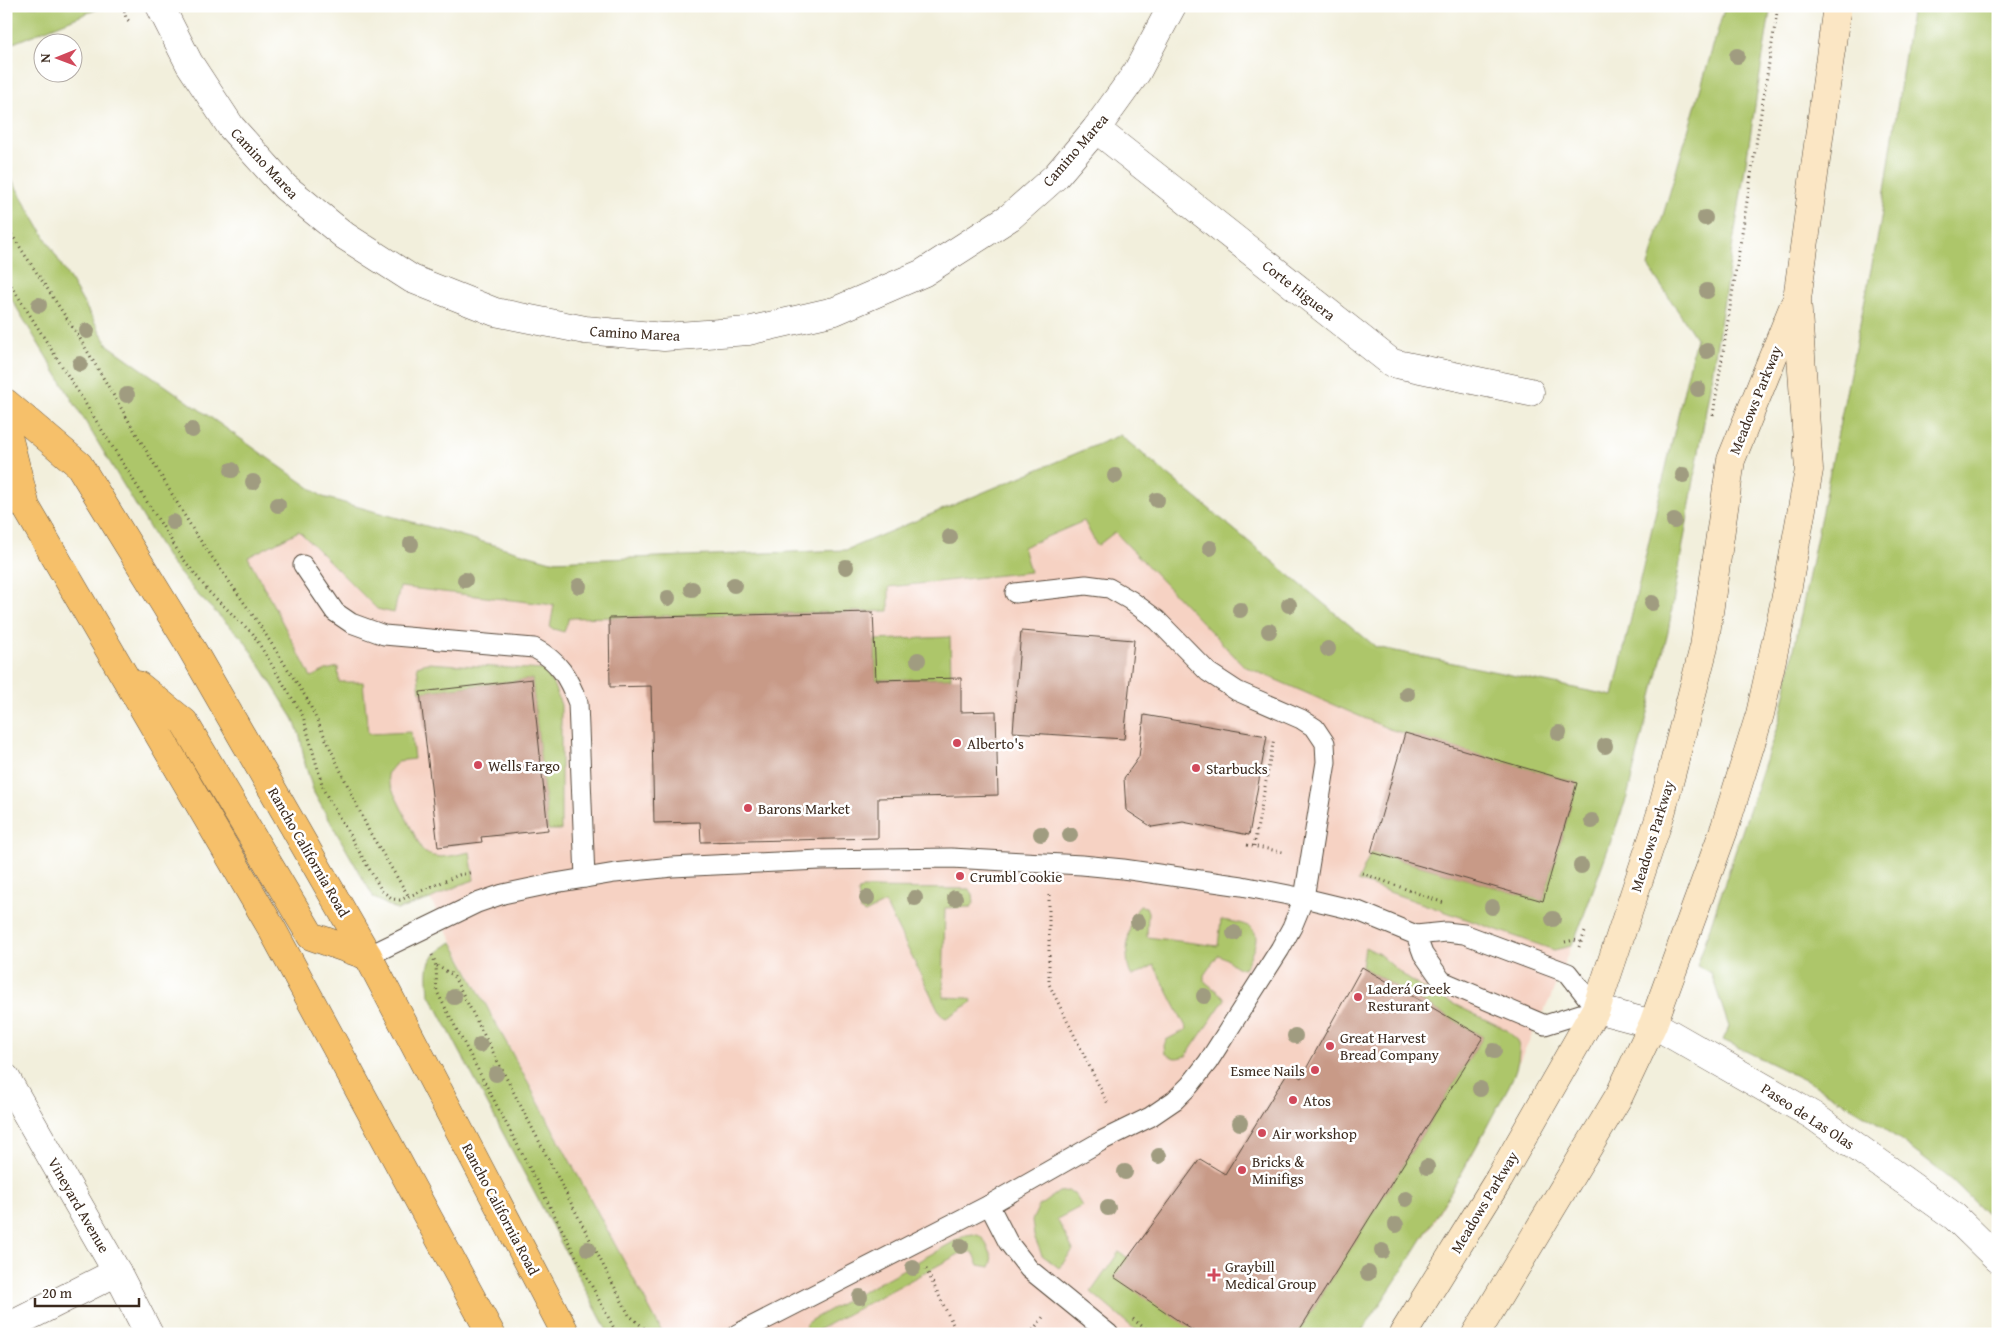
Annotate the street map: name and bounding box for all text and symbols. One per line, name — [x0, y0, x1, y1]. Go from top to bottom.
north arrow — [32, 32, 82, 82]
text: N — [35, 53, 55, 63]
street label: Camino Marea — [1037, 109, 1113, 191]
street label: Camino Marea — [226, 123, 304, 203]
street label: Corte Higuera — [1258, 255, 1340, 325]
street label: Camino Marea — [589, 320, 681, 346]
street label: Meadows Parkway — [1724, 342, 1787, 458]
place label: Alberto's — [967, 733, 1024, 754]
marker: Alberto's — [951, 737, 963, 749]
place label: Wells Fargo — [488, 755, 560, 776]
place label: Starbucks — [1206, 758, 1268, 779]
marker: Wells Fargo — [472, 759, 484, 771]
marker: Starbucks — [1190, 762, 1202, 774]
street label: Meadows Parkway — [1625, 777, 1679, 894]
street label: Rancho California Road — [263, 783, 355, 921]
place label: Barons Market — [758, 798, 851, 819]
marker: Barons Market — [742, 802, 754, 814]
place label: Crumbl Cookie — [970, 866, 1062, 887]
marker: Crumbl Cookie — [954, 870, 966, 882]
place label: Laderá Greek Resturant — [1368, 978, 1451, 1016]
marker: Laderá Greek Resturant — [1352, 991, 1364, 1003]
place label: Great Harvest Bread Company — [1340, 1027, 1440, 1065]
marker: Great Harvest Bread Company — [1324, 1040, 1336, 1052]
place label: Esmee Nails — [1231, 1060, 1305, 1081]
marker: Esmee Nails — [1309, 1064, 1321, 1076]
street label: Paseo de Las Olas — [1757, 1078, 1859, 1154]
place label: Atos — [1303, 1090, 1331, 1111]
marker: Atos — [1287, 1094, 1299, 1106]
place label: Air workshop — [1272, 1123, 1357, 1144]
marker: Air workshop — [1256, 1127, 1268, 1139]
street label: Rancho California Road — [457, 1139, 545, 1279]
street label: Meadows Parkway — [1445, 1147, 1523, 1257]
place label: Bricks & Minifigs — [1252, 1151, 1305, 1189]
street label: Vineyard Avenue — [43, 1153, 115, 1257]
marker: Bricks & Minifigs — [1236, 1164, 1248, 1176]
place label: Graybill Medical Group — [1225, 1256, 1316, 1294]
marker: Graybill Medical Group — [1207, 1268, 1221, 1282]
scale bar — [35, 1275, 139, 1307]
text: 20 m — [42, 1282, 73, 1303]

